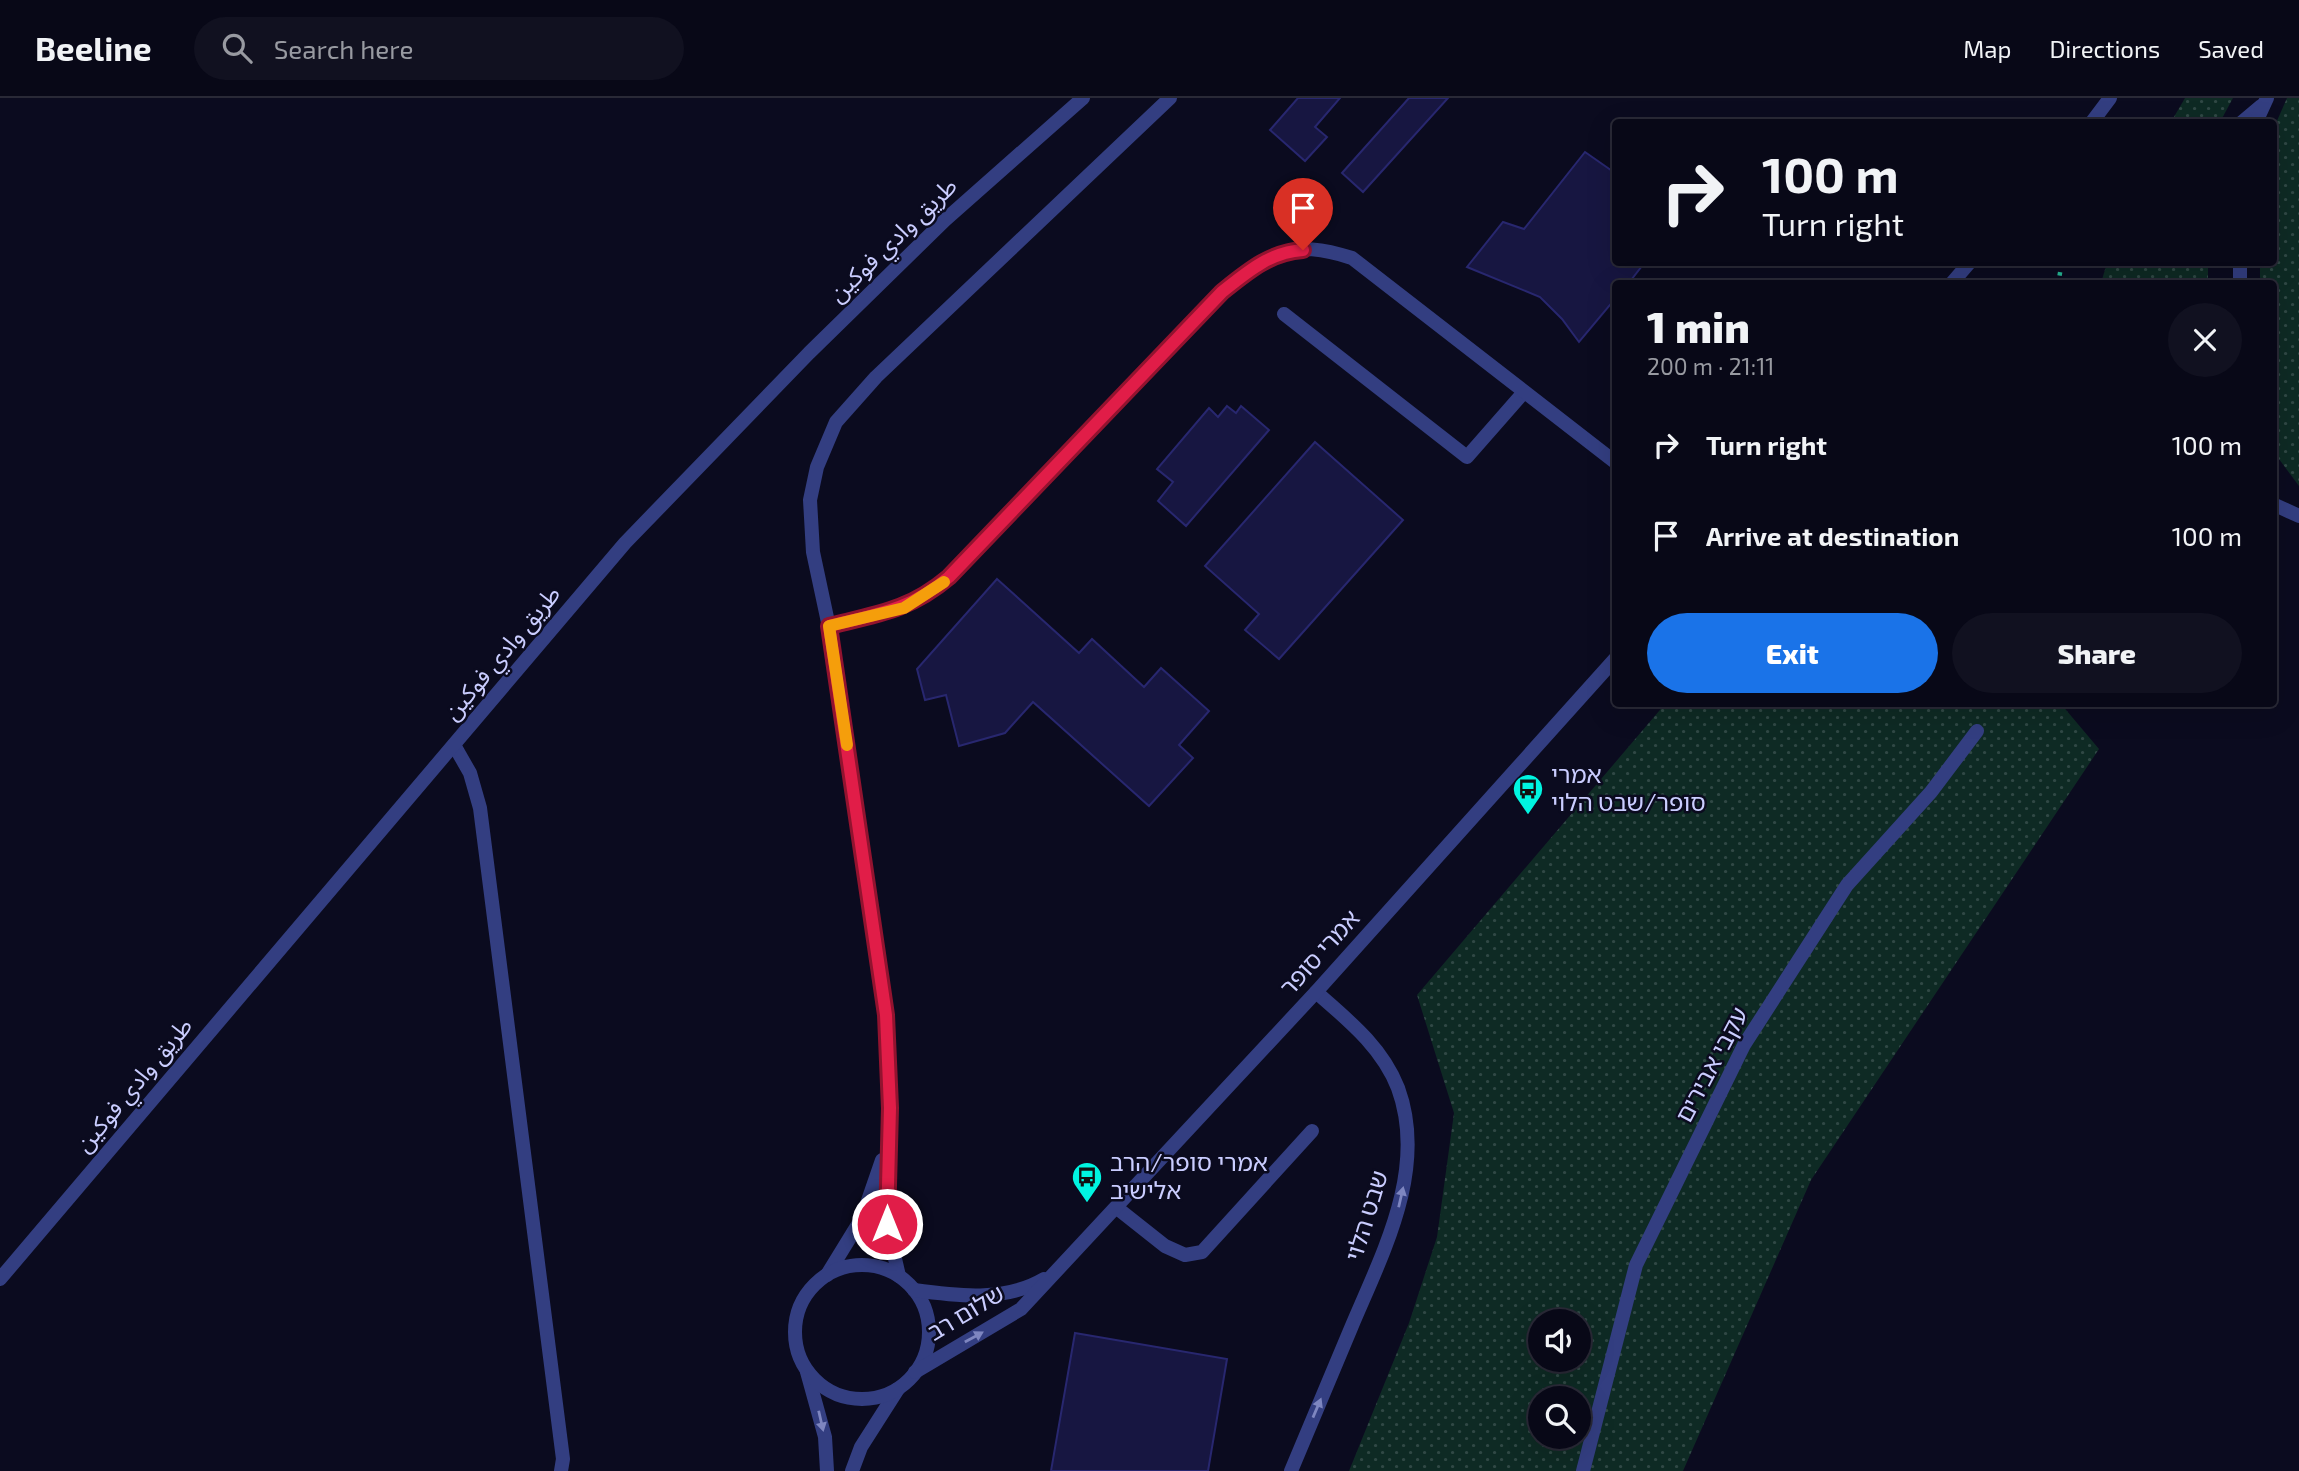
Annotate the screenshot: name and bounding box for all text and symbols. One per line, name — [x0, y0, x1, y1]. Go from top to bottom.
search box — [194, 17, 684, 80]
text: Beeline — [35, 28, 152, 68]
icon: search — [218, 29, 256, 67]
text: Search here — [274, 33, 413, 64]
text: Map — [1963, 34, 2011, 63]
text: Directions — [2049, 34, 2160, 63]
text: Saved — [2198, 34, 2264, 63]
text: 100 m — [1762, 144, 1899, 203]
icon: right — [1647, 147, 1738, 238]
street label: طريق وادي فوکين — [822, 171, 966, 311]
pin — [1273, 178, 1333, 250]
icon: arrive — [1284, 189, 1322, 227]
text: Turn right — [1762, 204, 1904, 242]
text: 1 min — [1647, 301, 1750, 351]
button: close — [2168, 303, 2242, 377]
text: 200 m · 21:11 — [1647, 352, 1774, 380]
icon: right — [1647, 426, 1685, 464]
text: Turn right — [1706, 429, 1827, 460]
text: 100 m — [2172, 429, 2242, 460]
icon: arrive — [1647, 517, 1685, 555]
text: Arrive at destination — [1706, 520, 1959, 551]
text: 100 m — [2172, 520, 2242, 551]
street label: طريق وادي فوکين — [436, 579, 570, 729]
button: Exit — [1647, 613, 1938, 693]
button: Share — [1952, 613, 2242, 693]
place label: אמרי סופר/שבט הלוי — [1551, 759, 1706, 816]
bus stop icon: אמרי סופר/שבט הלוי — [1511, 772, 1545, 816]
street label: אמרי סופר — [1273, 903, 1365, 1001]
street label: עקבי אבירים — [1668, 1002, 1753, 1127]
street label: طريق وادي فوکين — [68, 1011, 202, 1161]
place label: אמרי סופר/הרב אלישיב — [1110, 1147, 1268, 1204]
bus stop icon: אמרי סופר/הרב אלישיב — [1070, 1160, 1104, 1204]
street label: שבט הלוי — [1338, 1167, 1393, 1264]
one-way arrow — [1396, 1186, 1407, 1208]
position arrow — [850, 1187, 924, 1261]
street label: שלום רב — [922, 1278, 1009, 1346]
map controls — [1528, 1309, 1591, 1449]
button: sound — [1528, 1309, 1591, 1372]
one-way arrow — [964, 1331, 984, 1343]
button: search — [1528, 1386, 1591, 1449]
one-way arrow — [1312, 1397, 1323, 1418]
one-way arrow — [816, 1410, 827, 1432]

